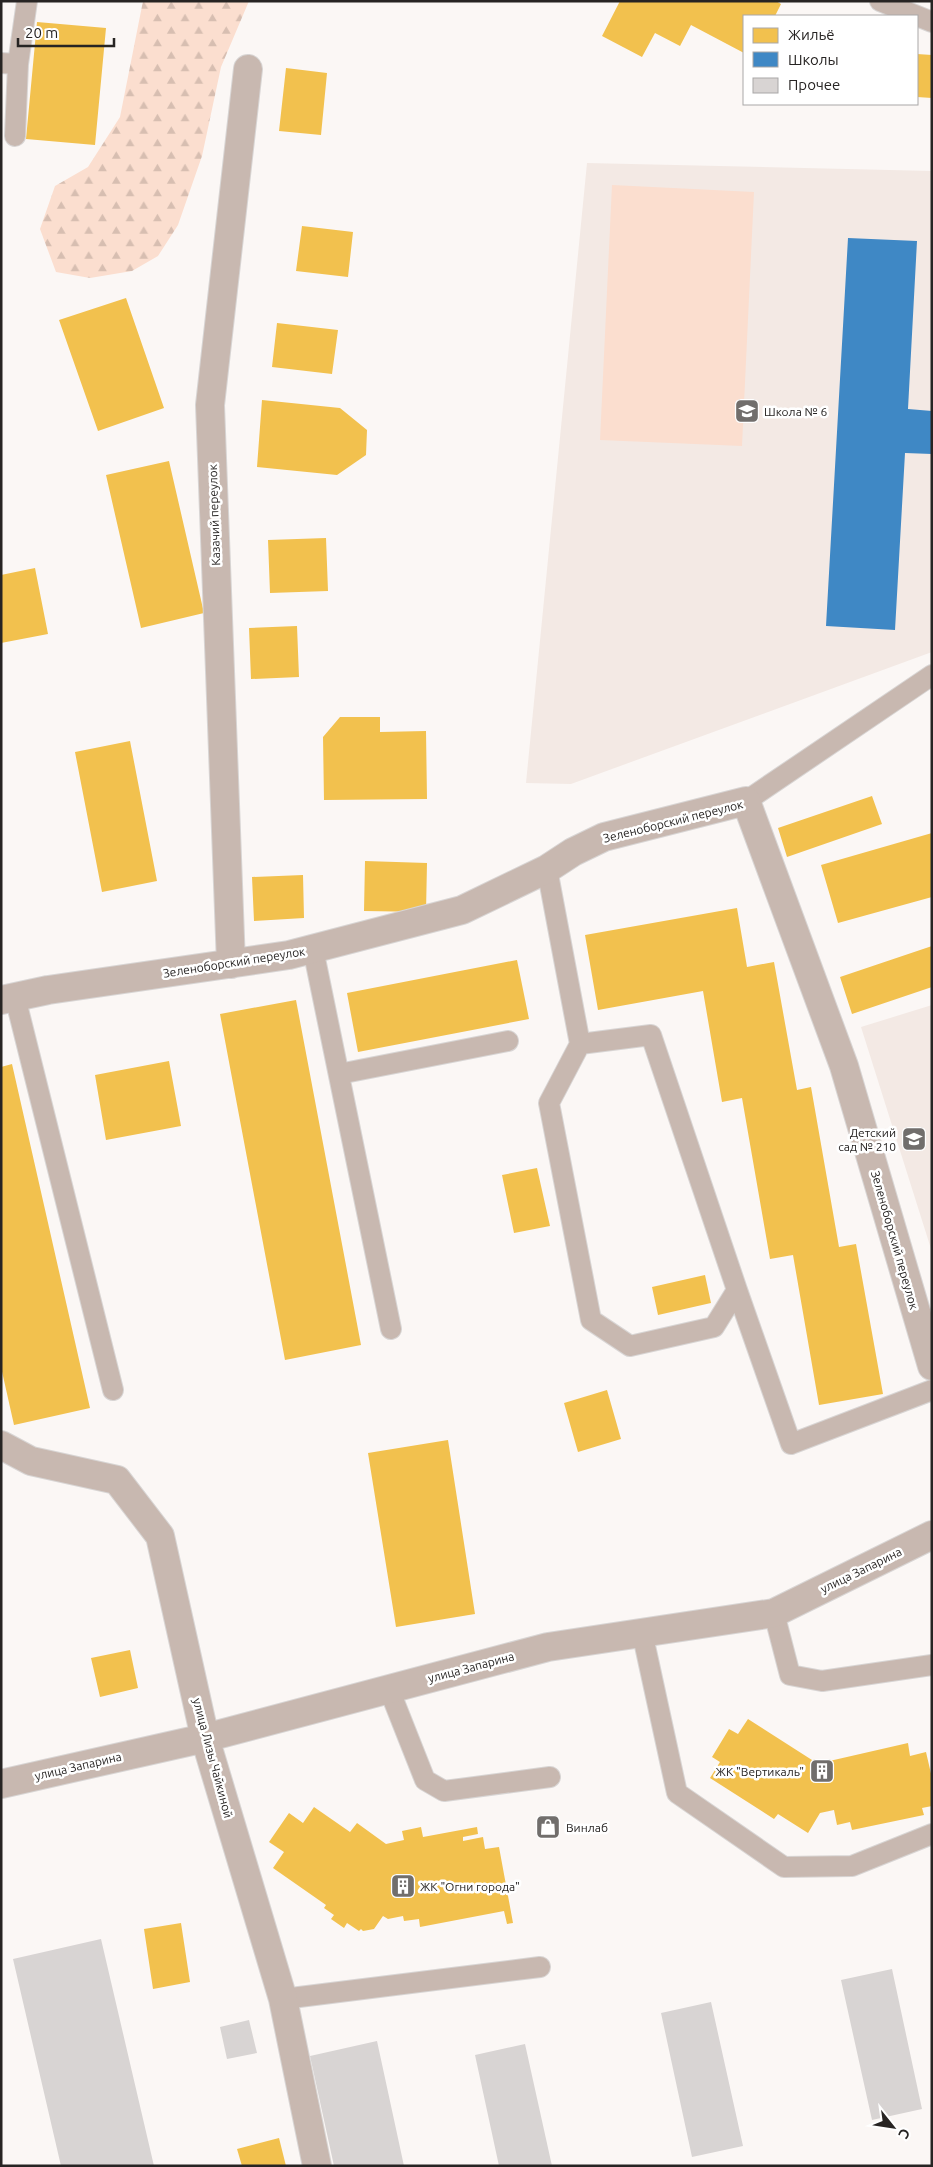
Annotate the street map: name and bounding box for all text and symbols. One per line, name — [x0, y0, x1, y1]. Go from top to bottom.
scale bar — [18, 15, 114, 47]
legend — [743, 15, 918, 105]
text: 20 m — [25, 24, 58, 41]
text: Жильё — [788, 26, 835, 43]
text: Школы — [788, 51, 839, 68]
text: Прочее — [788, 76, 840, 93]
school or university icon: Школа № 6 — [734, 398, 760, 424]
place label: Школа № 6 — [764, 405, 828, 418]
street label: Казачий переулок — [206, 464, 222, 566]
street label: Зеленоборский переулок — [602, 797, 744, 845]
street label: Зеленоборский переулок — [162, 944, 306, 980]
place label: Детский сад № 210 — [838, 1126, 896, 1153]
school or university icon: Детский сад № 210 — [901, 1126, 927, 1152]
street label: Зеленоборский переулок — [869, 1169, 921, 1311]
street label: улица Запарина — [818, 1545, 904, 1595]
street label: улица Запарина — [426, 1649, 516, 1685]
street label: улица Лизы Чайкиной — [191, 1697, 235, 1819]
street label: улица Запарина — [33, 1750, 123, 1782]
building icon: ЖК "Вертикаль" — [809, 1758, 835, 1784]
place label: ЖК "Вертикаль" — [716, 1765, 804, 1778]
shop icon: Винлаб — [535, 1814, 561, 1840]
place label: Винлаб — [566, 1821, 608, 1834]
building icon: ЖК "Огни города" — [390, 1873, 416, 1899]
place label: ЖК "Огни города" — [420, 1880, 520, 1893]
north arrow — [868, 2102, 918, 2152]
text: С — [895, 2126, 913, 2141]

